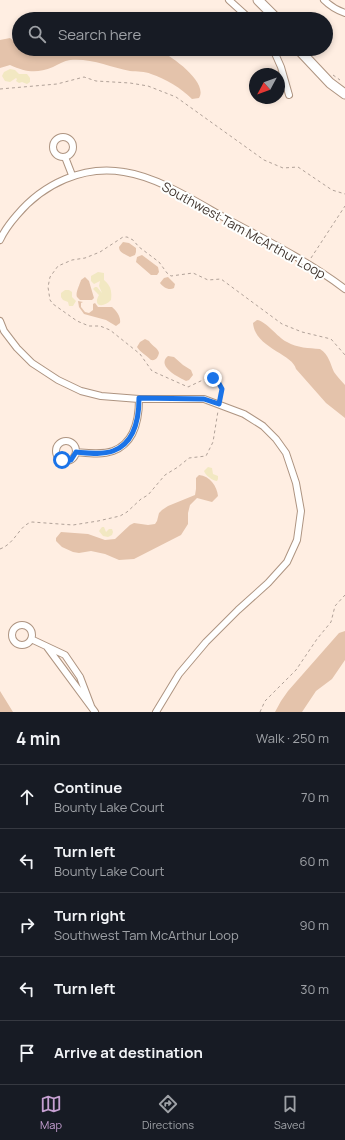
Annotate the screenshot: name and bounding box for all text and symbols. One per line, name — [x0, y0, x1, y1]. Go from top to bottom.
search box — [12, 12, 333, 56]
icon: search — [26, 23, 48, 45]
text: Search here — [58, 24, 141, 45]
north arrow — [249, 68, 285, 104]
street label: Southwest Tam McArthur Loop — [159, 177, 329, 283]
route end — [204, 369, 222, 387]
route start — [53, 451, 71, 469]
text: 4 min — [16, 727, 60, 750]
text: Walk · 250 m — [256, 729, 329, 747]
text: Continue — [54, 777, 122, 798]
icon: ahead — [16, 786, 38, 808]
text: 70 m — [301, 788, 329, 806]
text: Bounty Lake Court — [54, 798, 165, 816]
text: Turn left — [54, 841, 116, 862]
icon: left — [16, 850, 38, 872]
text: 60 m — [299, 852, 329, 870]
text: Bounty Lake Court — [54, 862, 165, 880]
text: Turn right — [54, 905, 125, 926]
icon: right — [16, 914, 38, 936]
text: 90 m — [299, 916, 329, 934]
text: Southwest Tam McArthur Loop — [54, 926, 239, 944]
icon: left — [16, 978, 38, 1000]
text: Turn left — [54, 978, 116, 999]
text: 30 m — [300, 980, 329, 998]
icon: arrive — [16, 1042, 38, 1064]
text: Arrive at destination — [54, 1042, 203, 1063]
tab: Map — [40, 1093, 62, 1132]
tab: Directions — [142, 1093, 194, 1132]
tab: Saved — [274, 1093, 305, 1132]

